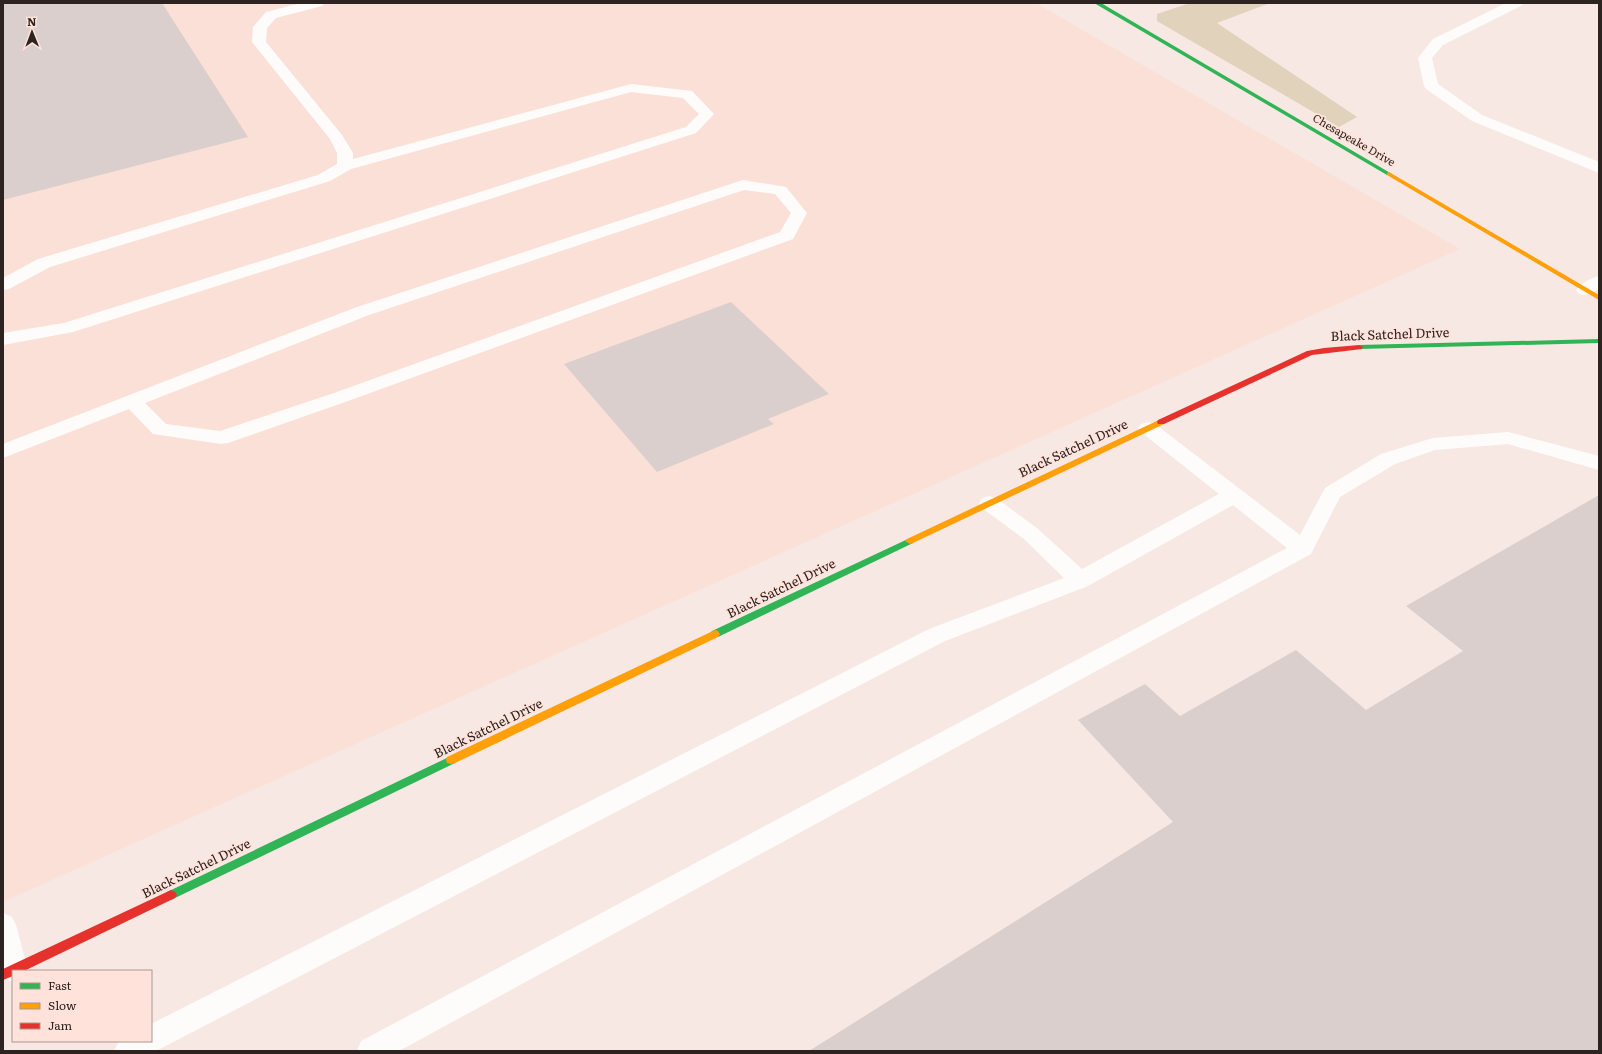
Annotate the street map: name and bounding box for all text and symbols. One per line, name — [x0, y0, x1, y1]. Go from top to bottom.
north arrow — [12, 12, 52, 52]
text: N — [27, 13, 37, 29]
street label: Chesapeake Drive — [1310, 109, 1399, 169]
street label: Black Satchel Drive — [1330, 322, 1450, 345]
street label: Black Satchel Drive — [1015, 414, 1131, 481]
street label: Black Satchel Drive — [723, 553, 839, 622]
street label: Black Satchel Drive — [430, 693, 546, 762]
street label: Black Satchel Drive — [138, 833, 254, 902]
legend — [12, 970, 152, 1042]
text: Fast — [48, 976, 72, 994]
text: Slow — [48, 996, 77, 1014]
text: Jam — [48, 1016, 73, 1034]

